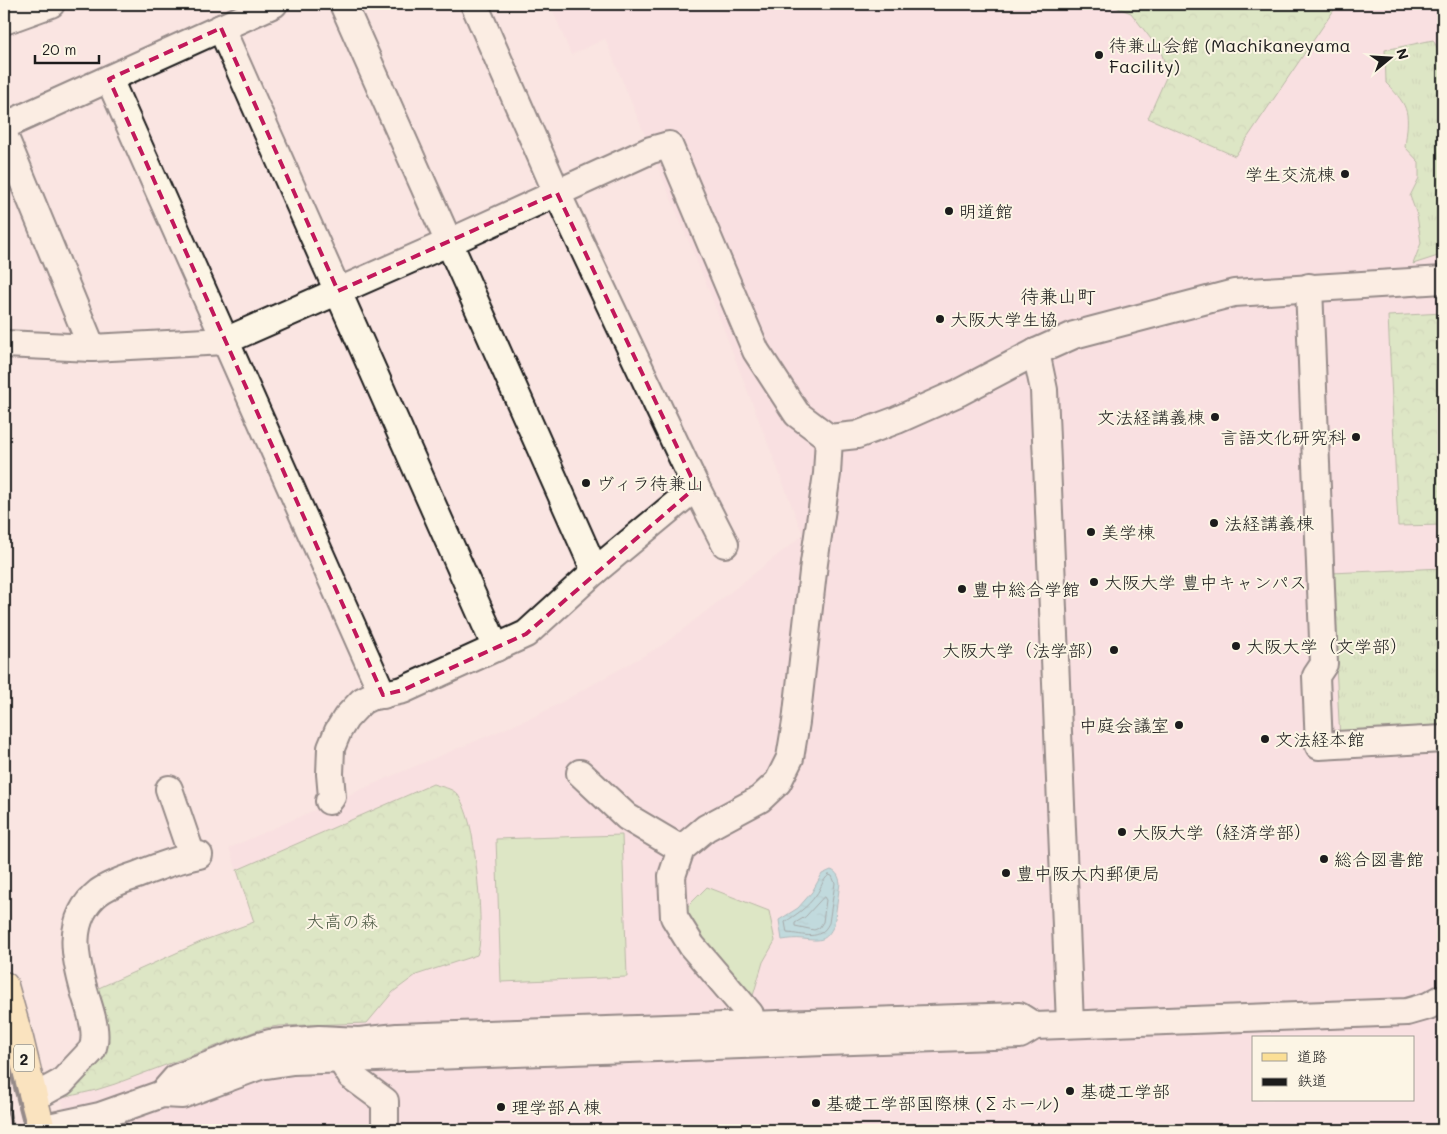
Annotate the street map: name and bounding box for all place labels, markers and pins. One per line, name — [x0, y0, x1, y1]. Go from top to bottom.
place label: 待兼山会館 (Machikaneyama Facility) — [1109, 33, 1351, 78]
marker: 待兼山会館 (Machikaneyama Facility) — [1093, 49, 1105, 61]
place label: 学生交流棟 — [1245, 162, 1335, 186]
marker: 学生交流棟 — [1339, 168, 1351, 180]
place label: 明道館 — [959, 199, 1013, 223]
marker: 明道館 — [943, 205, 955, 217]
place label: 大阪大学生協 — [950, 307, 1058, 331]
marker: 大阪大学生協 — [934, 313, 946, 325]
place label: 文法経講義棟 — [1097, 405, 1205, 429]
marker: 文法経講義棟 — [1209, 411, 1221, 423]
place label: 言語文化研究科 — [1220, 425, 1346, 449]
marker: 言語文化研究科 — [1350, 431, 1362, 443]
place label: ヴィラ待兼山 — [596, 471, 704, 495]
marker: ヴィラ待兼山 — [580, 477, 592, 489]
place label: 法経講義棟 — [1224, 511, 1314, 535]
marker: 法経講義棟 — [1208, 517, 1220, 529]
place label: 美学棟 — [1101, 520, 1155, 544]
marker: 美学棟 — [1085, 526, 1097, 538]
place label: 大阪大学 豊中キャンパス — [1104, 570, 1307, 594]
marker: 大阪大学 豊中キャンパス — [1088, 576, 1100, 588]
place label: 豊中総合学館 — [972, 577, 1080, 601]
marker: 豊中総合学館 — [956, 583, 968, 595]
place label: 大阪大学（文学部） — [1246, 634, 1408, 658]
place label: 大阪大学（法学部） — [942, 638, 1104, 662]
marker: 大阪大学（文学部） — [1230, 640, 1242, 652]
marker: 大阪大学（法学部） — [1108, 644, 1120, 656]
place label: 中庭会議室 — [1079, 713, 1169, 737]
marker: 中庭会議室 — [1173, 719, 1185, 731]
place label: 文法経本館 — [1275, 727, 1365, 751]
marker: 文法経本館 — [1259, 733, 1271, 745]
place label: 大阪大学（経済学部） — [1132, 820, 1312, 844]
marker: 大阪大学（経済学部） — [1116, 826, 1128, 838]
place label: 総合図書館 — [1334, 847, 1424, 871]
marker: 総合図書館 — [1318, 853, 1330, 865]
place label: 豊中阪大内郵便局 — [1016, 861, 1160, 885]
marker: 豊中阪大内郵便局 — [1000, 867, 1012, 879]
place label: 基礎工学部 — [1080, 1079, 1170, 1103]
marker: 基礎工学部 — [1064, 1085, 1076, 1097]
place label: 基礎工学部国際棟 (Σホール) — [826, 1091, 1059, 1115]
place label: 理学部Ａ棟 — [511, 1095, 601, 1119]
marker: 基礎工学部国際棟 (Σホール) — [810, 1097, 822, 1109]
marker: 理学部Ａ棟 — [495, 1101, 507, 1113]

